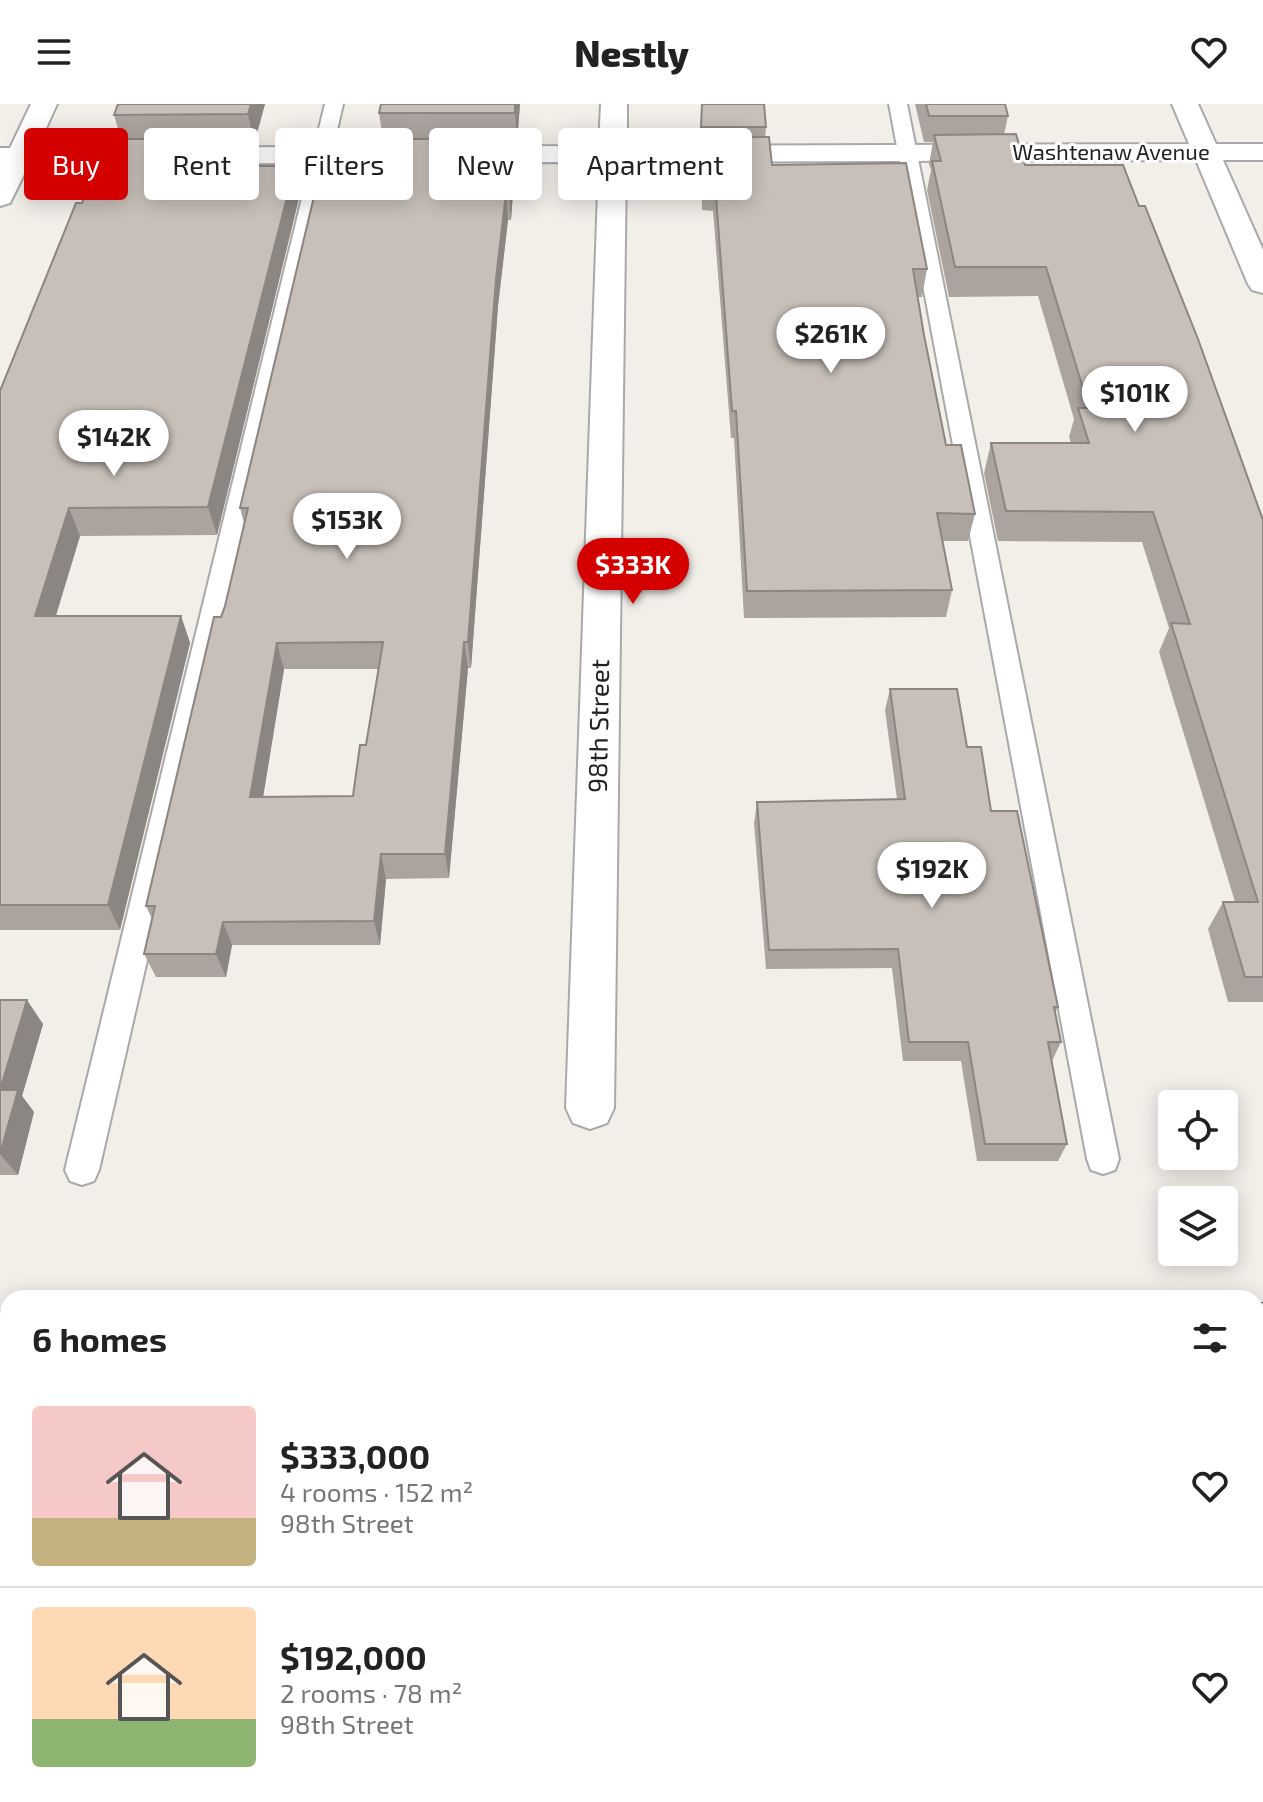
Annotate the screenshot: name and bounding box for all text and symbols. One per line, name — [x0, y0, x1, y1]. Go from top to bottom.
icon: menu — [32, 30, 76, 74]
icon: heart — [1187, 30, 1231, 74]
text: Nestly — [574, 31, 689, 74]
chip: Buy — [24, 128, 128, 200]
chip: Rent — [144, 128, 259, 200]
chip: Filters — [275, 128, 413, 200]
chip: New — [429, 128, 542, 200]
chip: Apartment — [558, 128, 752, 200]
street label: Washtenaw Avenue — [1012, 138, 1210, 164]
pin: $261K — [775, 307, 887, 375]
text: $261K — [794, 317, 868, 348]
pin: $101K — [1079, 366, 1191, 434]
text: $101K — [1100, 376, 1170, 407]
pin: $142K — [58, 410, 170, 478]
text: $142K — [77, 420, 151, 451]
pin: $153K — [291, 493, 403, 561]
text: $153K — [311, 503, 383, 534]
pin: $333K — [577, 538, 689, 606]
text: $333K — [595, 548, 671, 579]
street label: 98th Street — [581, 659, 614, 793]
pin: $192K — [876, 842, 988, 910]
text: $192K — [895, 852, 969, 883]
map controls — [1158, 1090, 1238, 1266]
button: locate — [1158, 1090, 1238, 1170]
button: layers — [1158, 1186, 1238, 1266]
icon: filters — [1188, 1316, 1232, 1360]
text: 6 homes — [32, 1318, 167, 1359]
text: $333,000 — [280, 1435, 430, 1476]
icon: home — [96, 1438, 192, 1534]
icon: heart — [1188, 1464, 1232, 1508]
text: 4 rooms · 152 m² — [280, 1476, 473, 1507]
text: 98th Street — [280, 1507, 414, 1538]
text: $192,000 — [280, 1636, 427, 1677]
icon: home — [96, 1639, 192, 1735]
icon: heart — [1188, 1665, 1232, 1709]
text: 2 rooms · 78 m² — [280, 1677, 462, 1708]
text: 98th Street — [280, 1708, 414, 1739]

